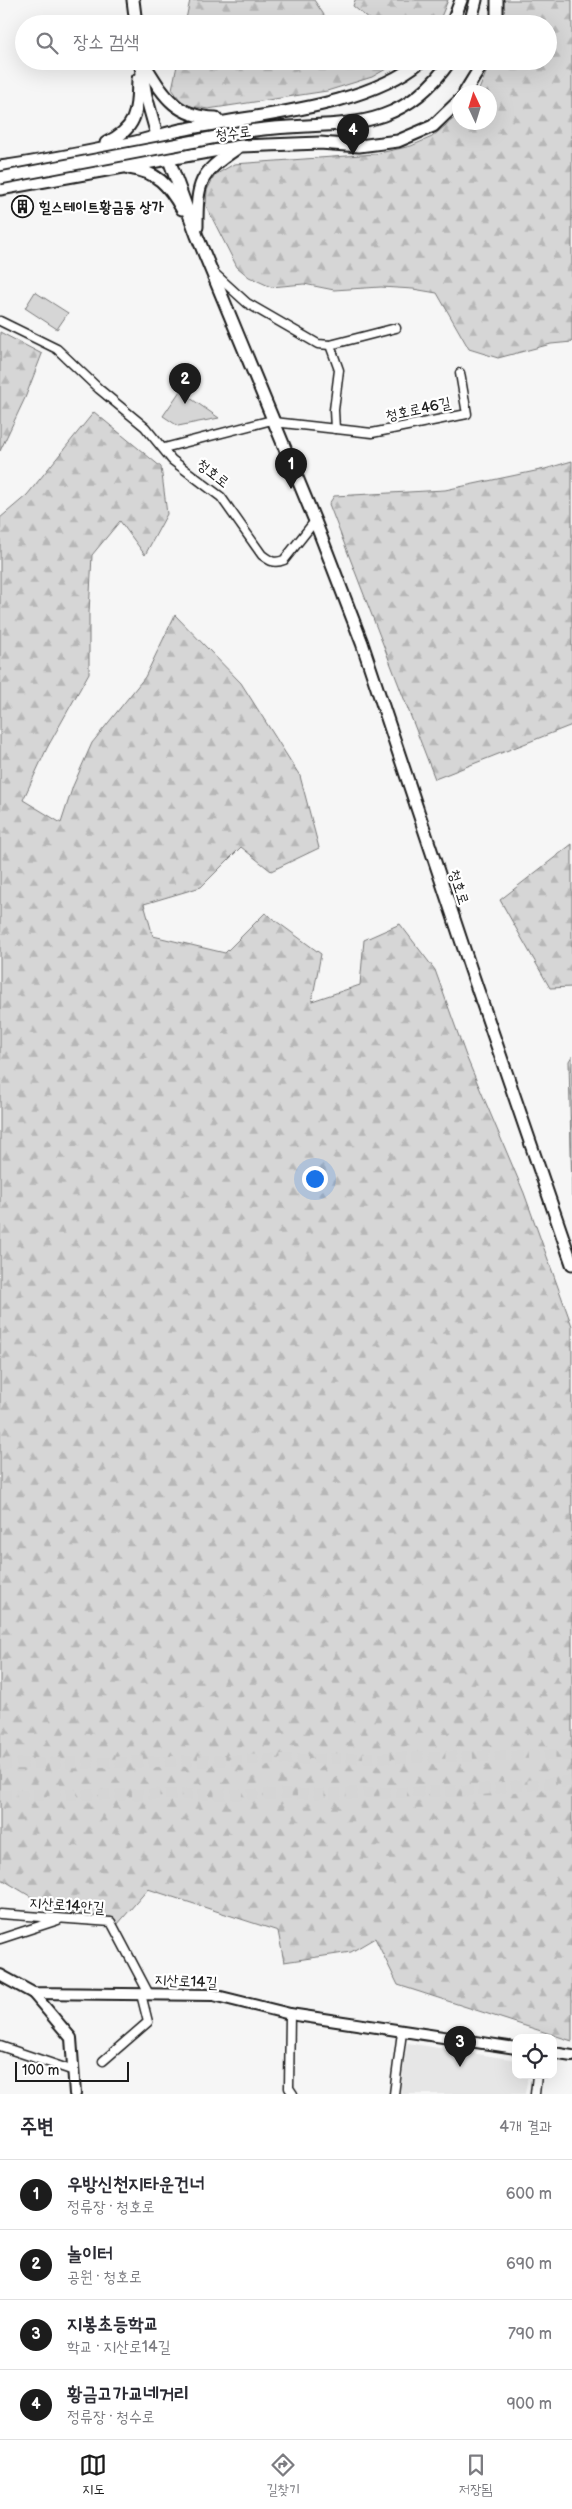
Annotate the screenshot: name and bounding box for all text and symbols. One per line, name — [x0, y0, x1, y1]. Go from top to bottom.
search box — [15, 15, 557, 70]
icon: search — [33, 29, 61, 57]
text: 장소 검색 — [73, 31, 139, 54]
north arrow — [452, 85, 497, 130]
pin: 4 — [337, 114, 369, 155]
street label: 청수로 — [214, 122, 252, 145]
building icon: 힐스테이트황금동 상가 — [11, 195, 35, 219]
place label: 힐스테이트황금동 상가 — [39, 198, 165, 217]
pin: 2 — [169, 363, 201, 404]
street label: 청호로46길 — [384, 393, 453, 426]
pin: 1 — [275, 448, 307, 489]
street label: 청호로 — [193, 455, 233, 492]
street label: 청호로 — [444, 867, 473, 907]
your location — [302, 1166, 328, 1192]
street label: 지산로14안길 — [29, 1893, 105, 1918]
street label: 지산로14길 — [154, 1970, 218, 1993]
pin: 3 — [444, 2026, 476, 2067]
map controls — [512, 2034, 557, 2079]
button: locate — [512, 2034, 557, 2079]
scale bar — [15, 2059, 129, 2082]
text: 100 m — [22, 2062, 59, 2079]
text: 주변 — [20, 2114, 54, 2139]
text: 4개 결과 — [499, 2118, 552, 2137]
text: 우방신천지타운건너 — [67, 2173, 205, 2196]
text: 1 — [33, 2185, 39, 2204]
text: 600 m — [506, 2185, 552, 2204]
text: 정류장 · 청호로 — [67, 2198, 155, 2217]
text: 놀이터 — [67, 2243, 113, 2266]
text: 2 — [31, 2255, 41, 2274]
text: 690 m — [506, 2255, 552, 2274]
text: 공원 · 청호로 — [67, 2268, 142, 2287]
text: 지봉초등학교 — [67, 2313, 159, 2336]
text: 3 — [31, 2325, 41, 2344]
text: 790 m — [508, 2325, 552, 2344]
text: 학교 · 지산로14길 — [67, 2338, 171, 2357]
text: 황금고가교네거리 — [67, 2383, 189, 2406]
text: 4 — [31, 2395, 41, 2414]
text: 900 m — [506, 2395, 552, 2414]
text: 정류장 · 청수로 — [67, 2408, 155, 2427]
tab: 지도 — [79, 2451, 107, 2499]
tab: 길찾기 — [266, 2451, 300, 2499]
tab: 저장됨 — [459, 2451, 493, 2499]

